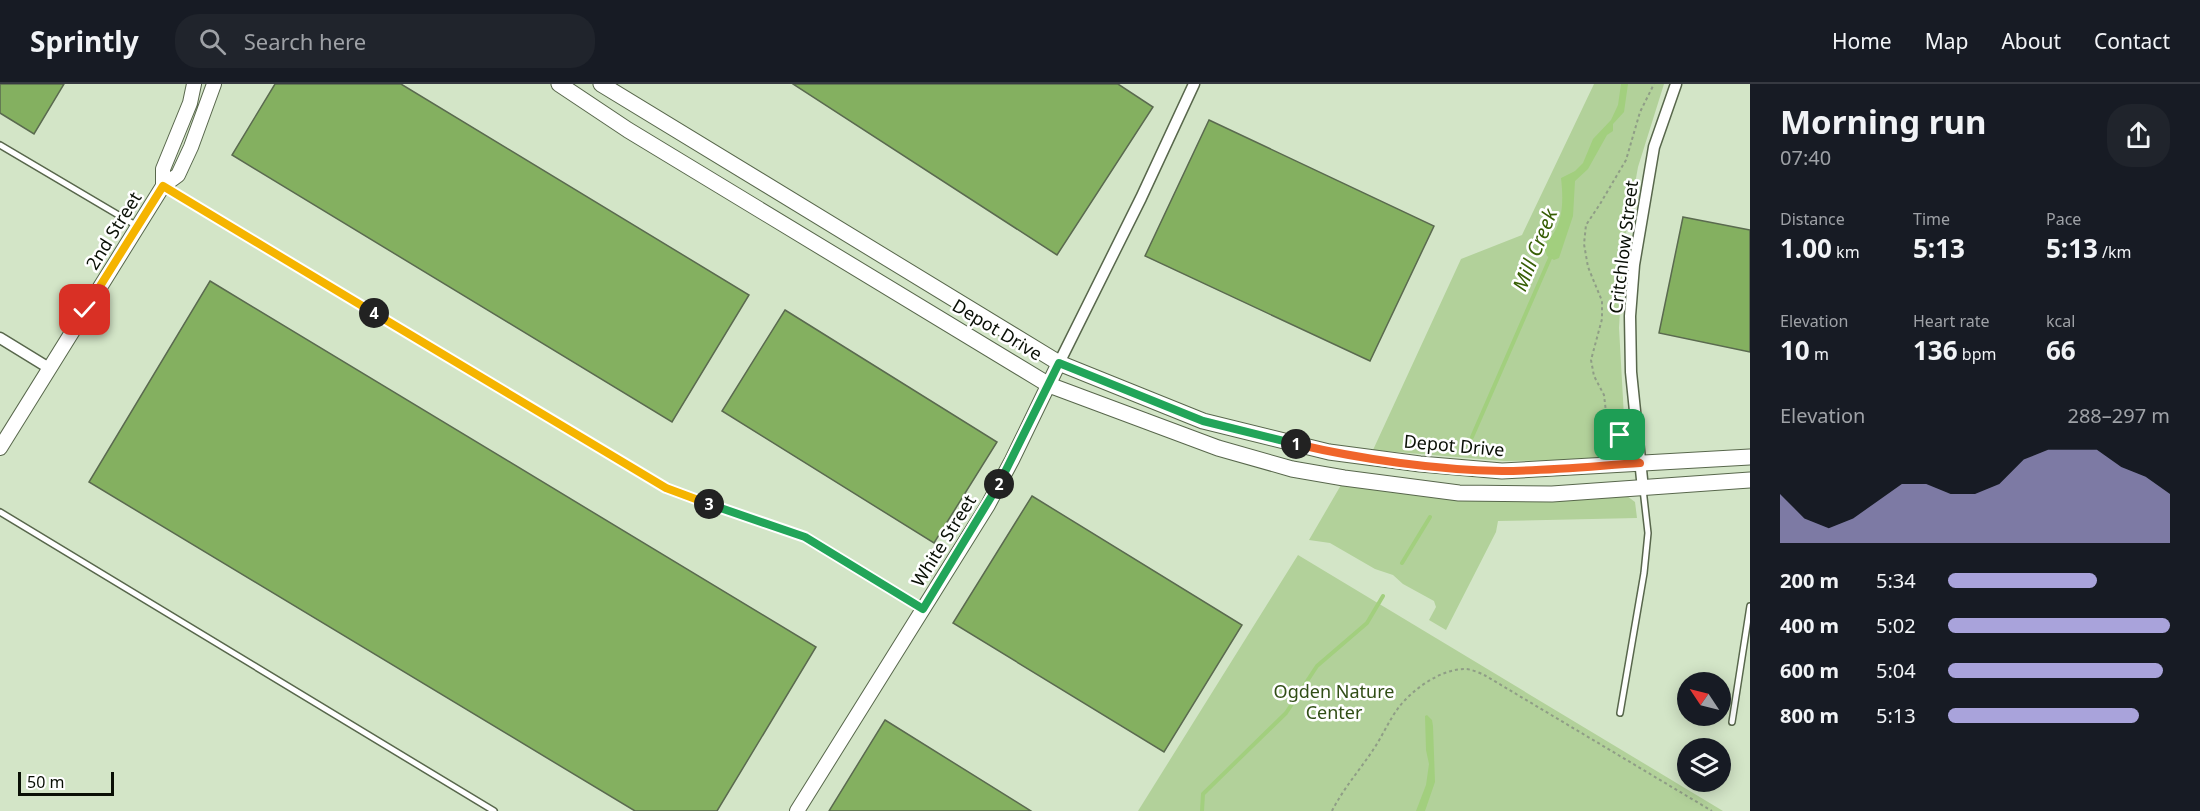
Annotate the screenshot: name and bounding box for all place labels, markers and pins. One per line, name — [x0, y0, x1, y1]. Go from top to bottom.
pin — [59, 284, 110, 335]
pin: 4 — [359, 298, 389, 328]
pin — [1594, 409, 1645, 460]
pin: 1 — [1281, 429, 1311, 459]
pin: 2 — [984, 469, 1014, 499]
pin: 3 — [694, 489, 724, 519]

